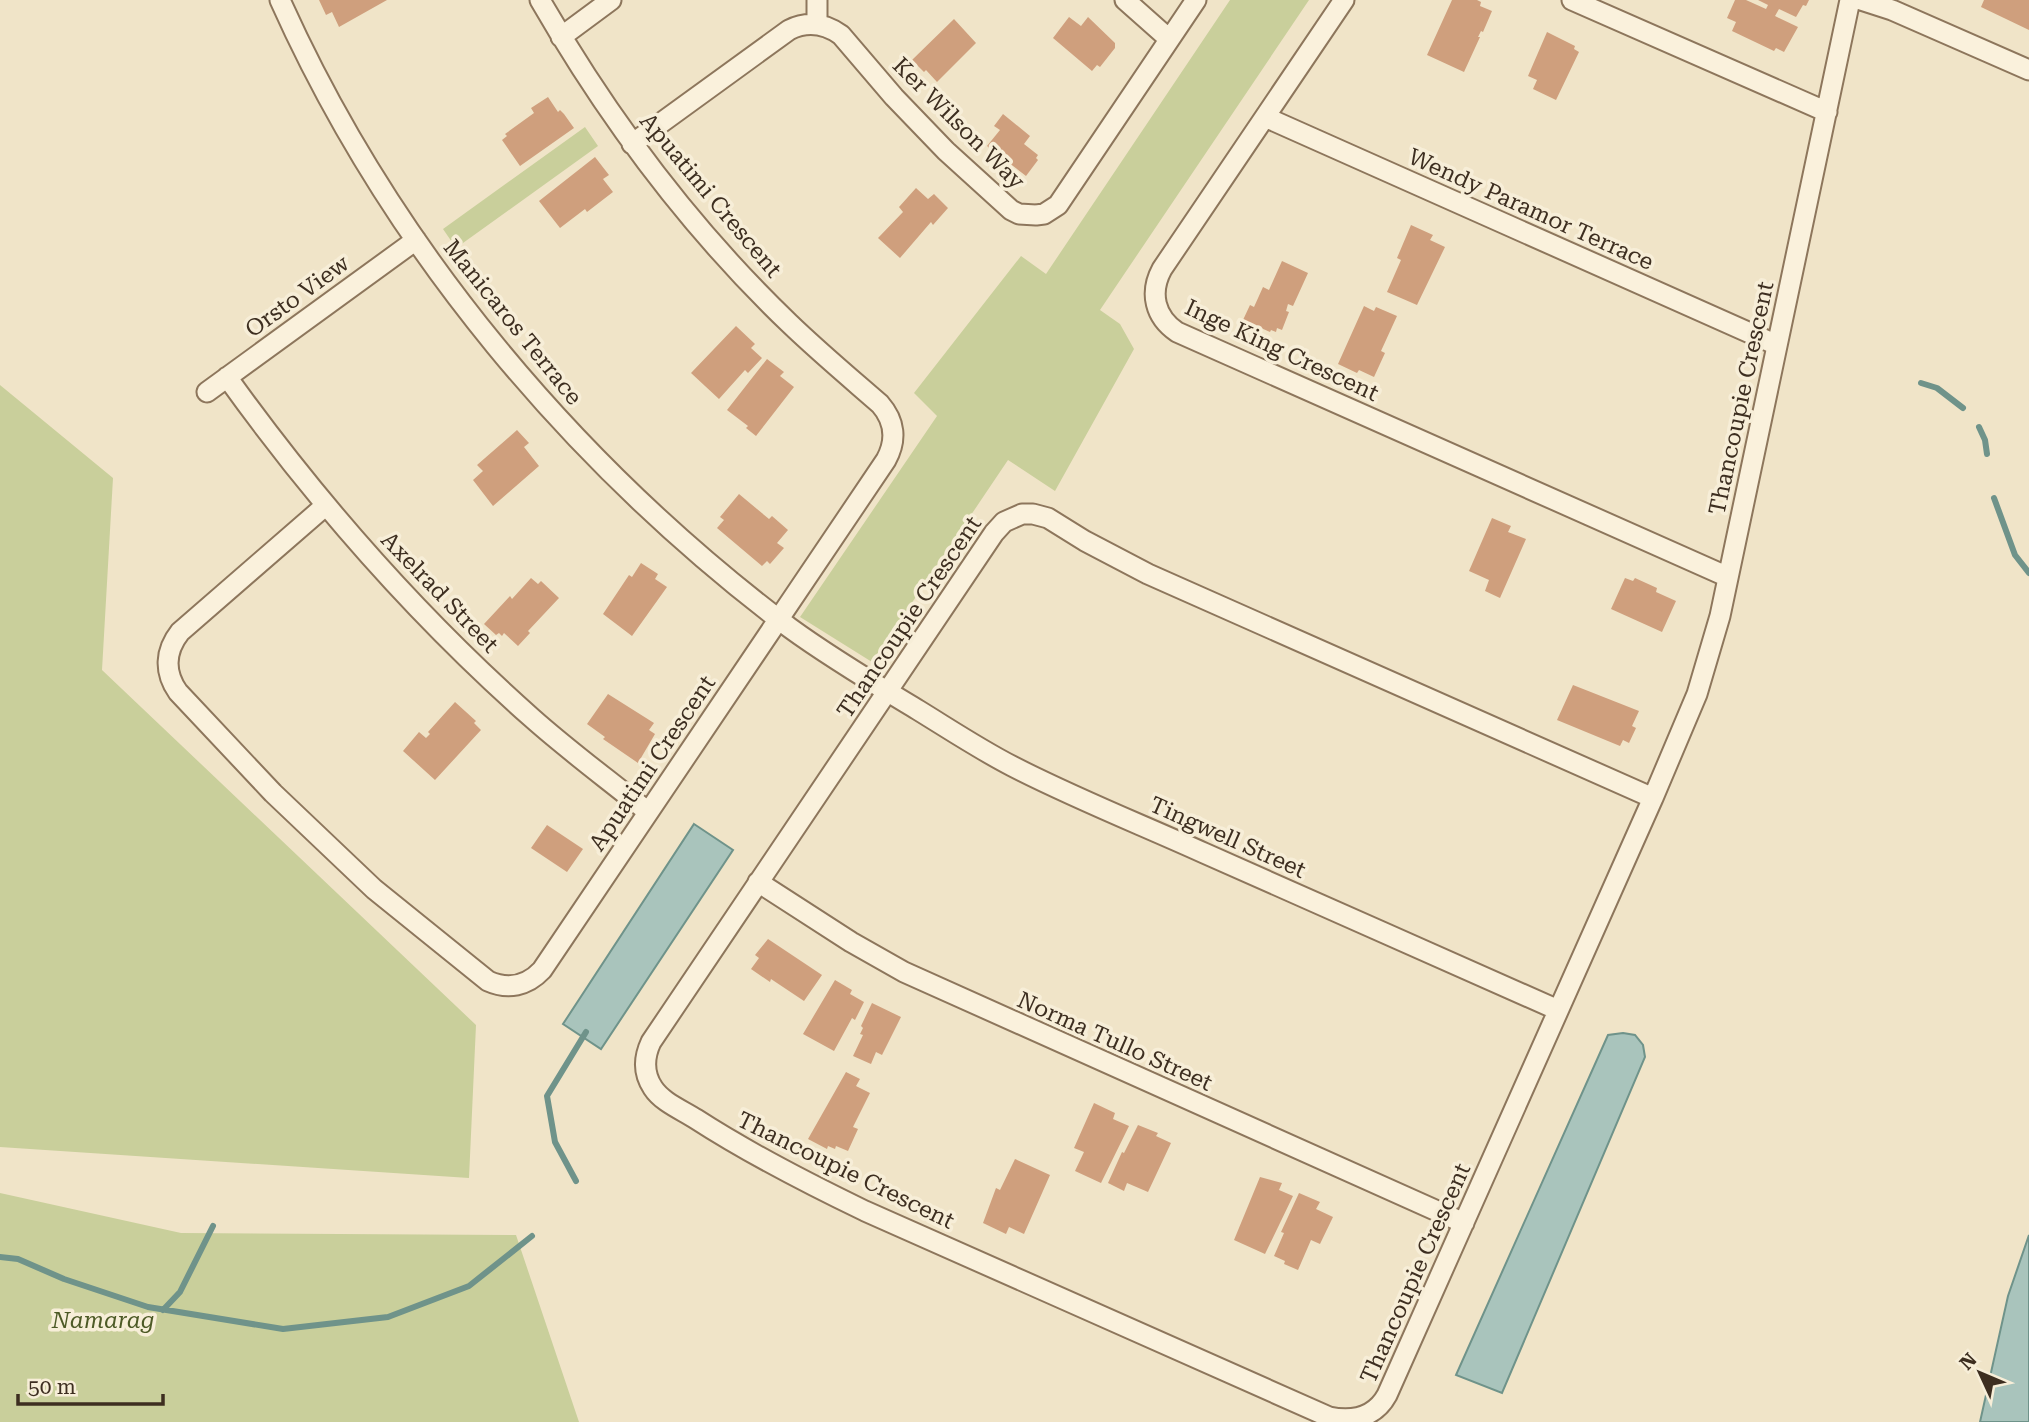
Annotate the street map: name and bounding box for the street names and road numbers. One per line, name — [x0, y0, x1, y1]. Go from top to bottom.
street label: Ker Wilson Way — [887, 52, 1030, 195]
street label: Apuatimi Crescent — [634, 108, 787, 283]
street label: Wendy Paramor Terrace — [1404, 143, 1658, 276]
street label: Manicaros Terrace — [438, 234, 588, 410]
street label: Orsto View — [240, 250, 354, 343]
street label: Thancoupie Crescent — [1704, 279, 1780, 517]
street label: Inge King Crescent — [1181, 294, 1383, 407]
street label: Thancoupie Crescent — [832, 511, 987, 723]
street label: Axelrad Street — [375, 526, 504, 659]
street label: Apuatimi Crescent — [584, 670, 721, 856]
street label: Tingwell Street — [1146, 791, 1310, 884]
street label: Norma Tullo Street — [1013, 986, 1217, 1097]
street label: Thancoupie Crescent — [733, 1106, 959, 1235]
street label: Thancoupie Crescent — [1355, 1159, 1476, 1387]

